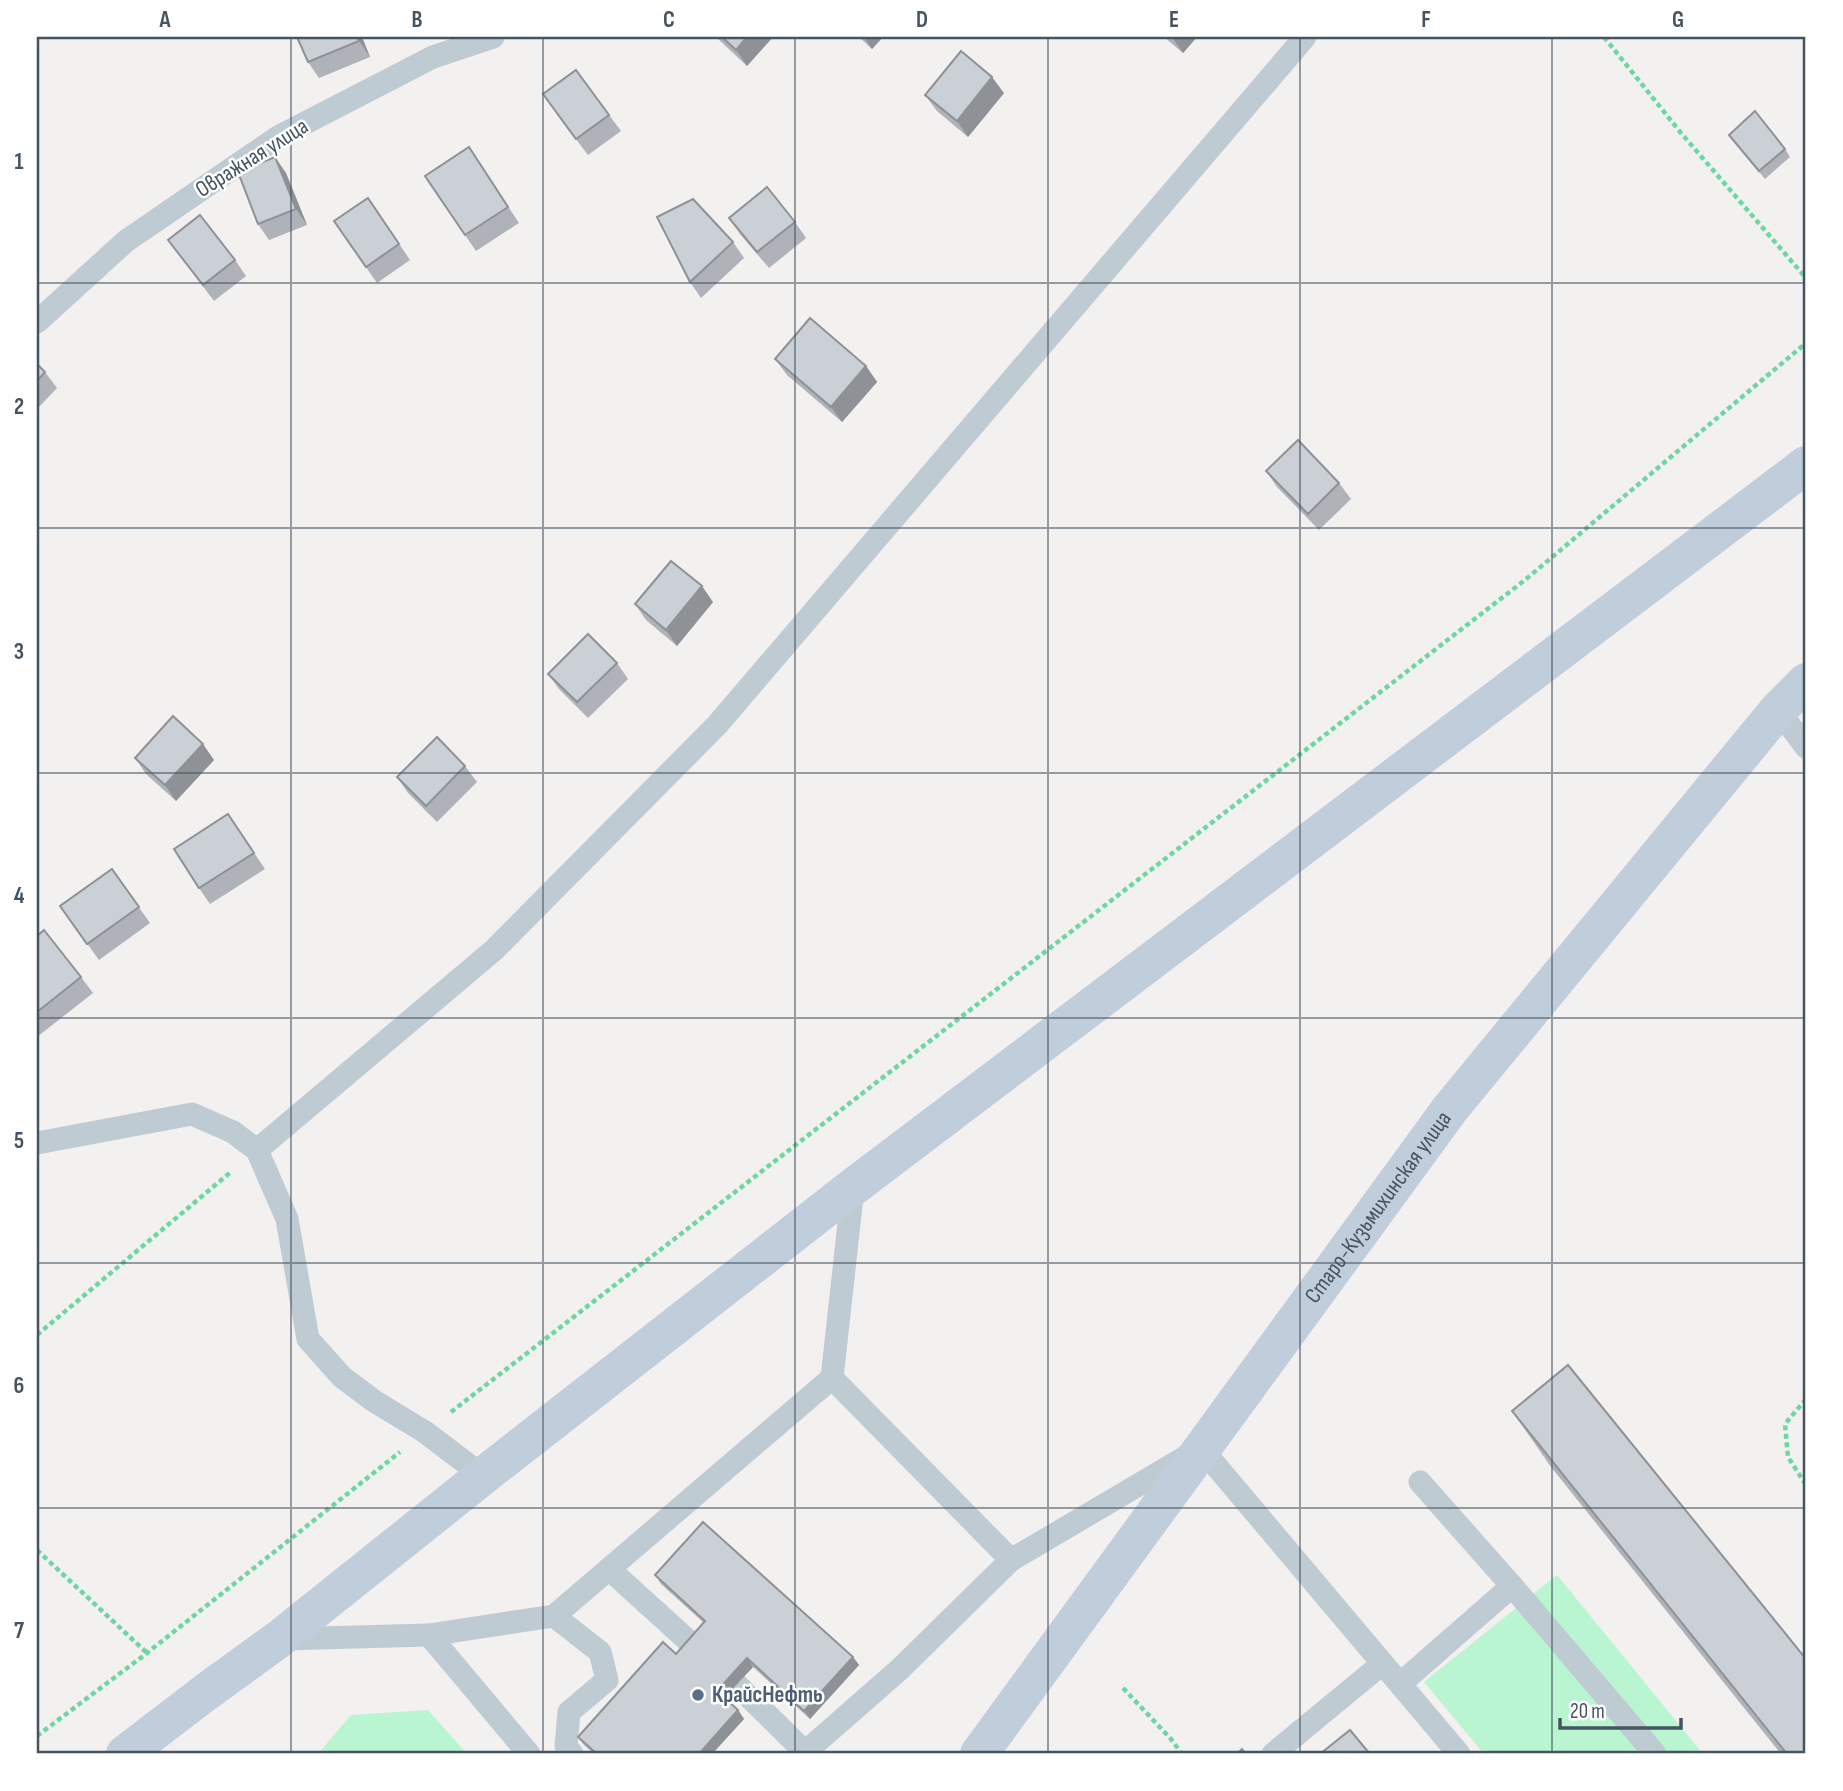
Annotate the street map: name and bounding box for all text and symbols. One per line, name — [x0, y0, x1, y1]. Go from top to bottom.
text: A — [159, 6, 172, 34]
text: B — [412, 6, 423, 34]
text: C — [663, 6, 675, 34]
text: D — [916, 6, 928, 34]
text: E — [1169, 6, 1179, 34]
text: F — [1421, 6, 1431, 34]
text: G — [1672, 6, 1684, 34]
street label: Овражная улица — [190, 112, 314, 204]
text: 1 — [14, 148, 24, 176]
text: 2 — [14, 393, 24, 421]
text: 3 — [14, 638, 24, 666]
text: 4 — [14, 882, 25, 910]
street label: Старо-Кузьмихинская улица — [1299, 1106, 1458, 1309]
text: 5 — [14, 1127, 24, 1155]
text: 6 — [14, 1372, 24, 1400]
text: 7 — [14, 1617, 24, 1645]
place label: КрайсНефть — [712, 1681, 823, 1709]
scale bar — [1560, 1686, 1680, 1730]
marker: КрайсНефть — [690, 1687, 706, 1703]
text: 20 m — [1570, 1699, 1605, 1724]

